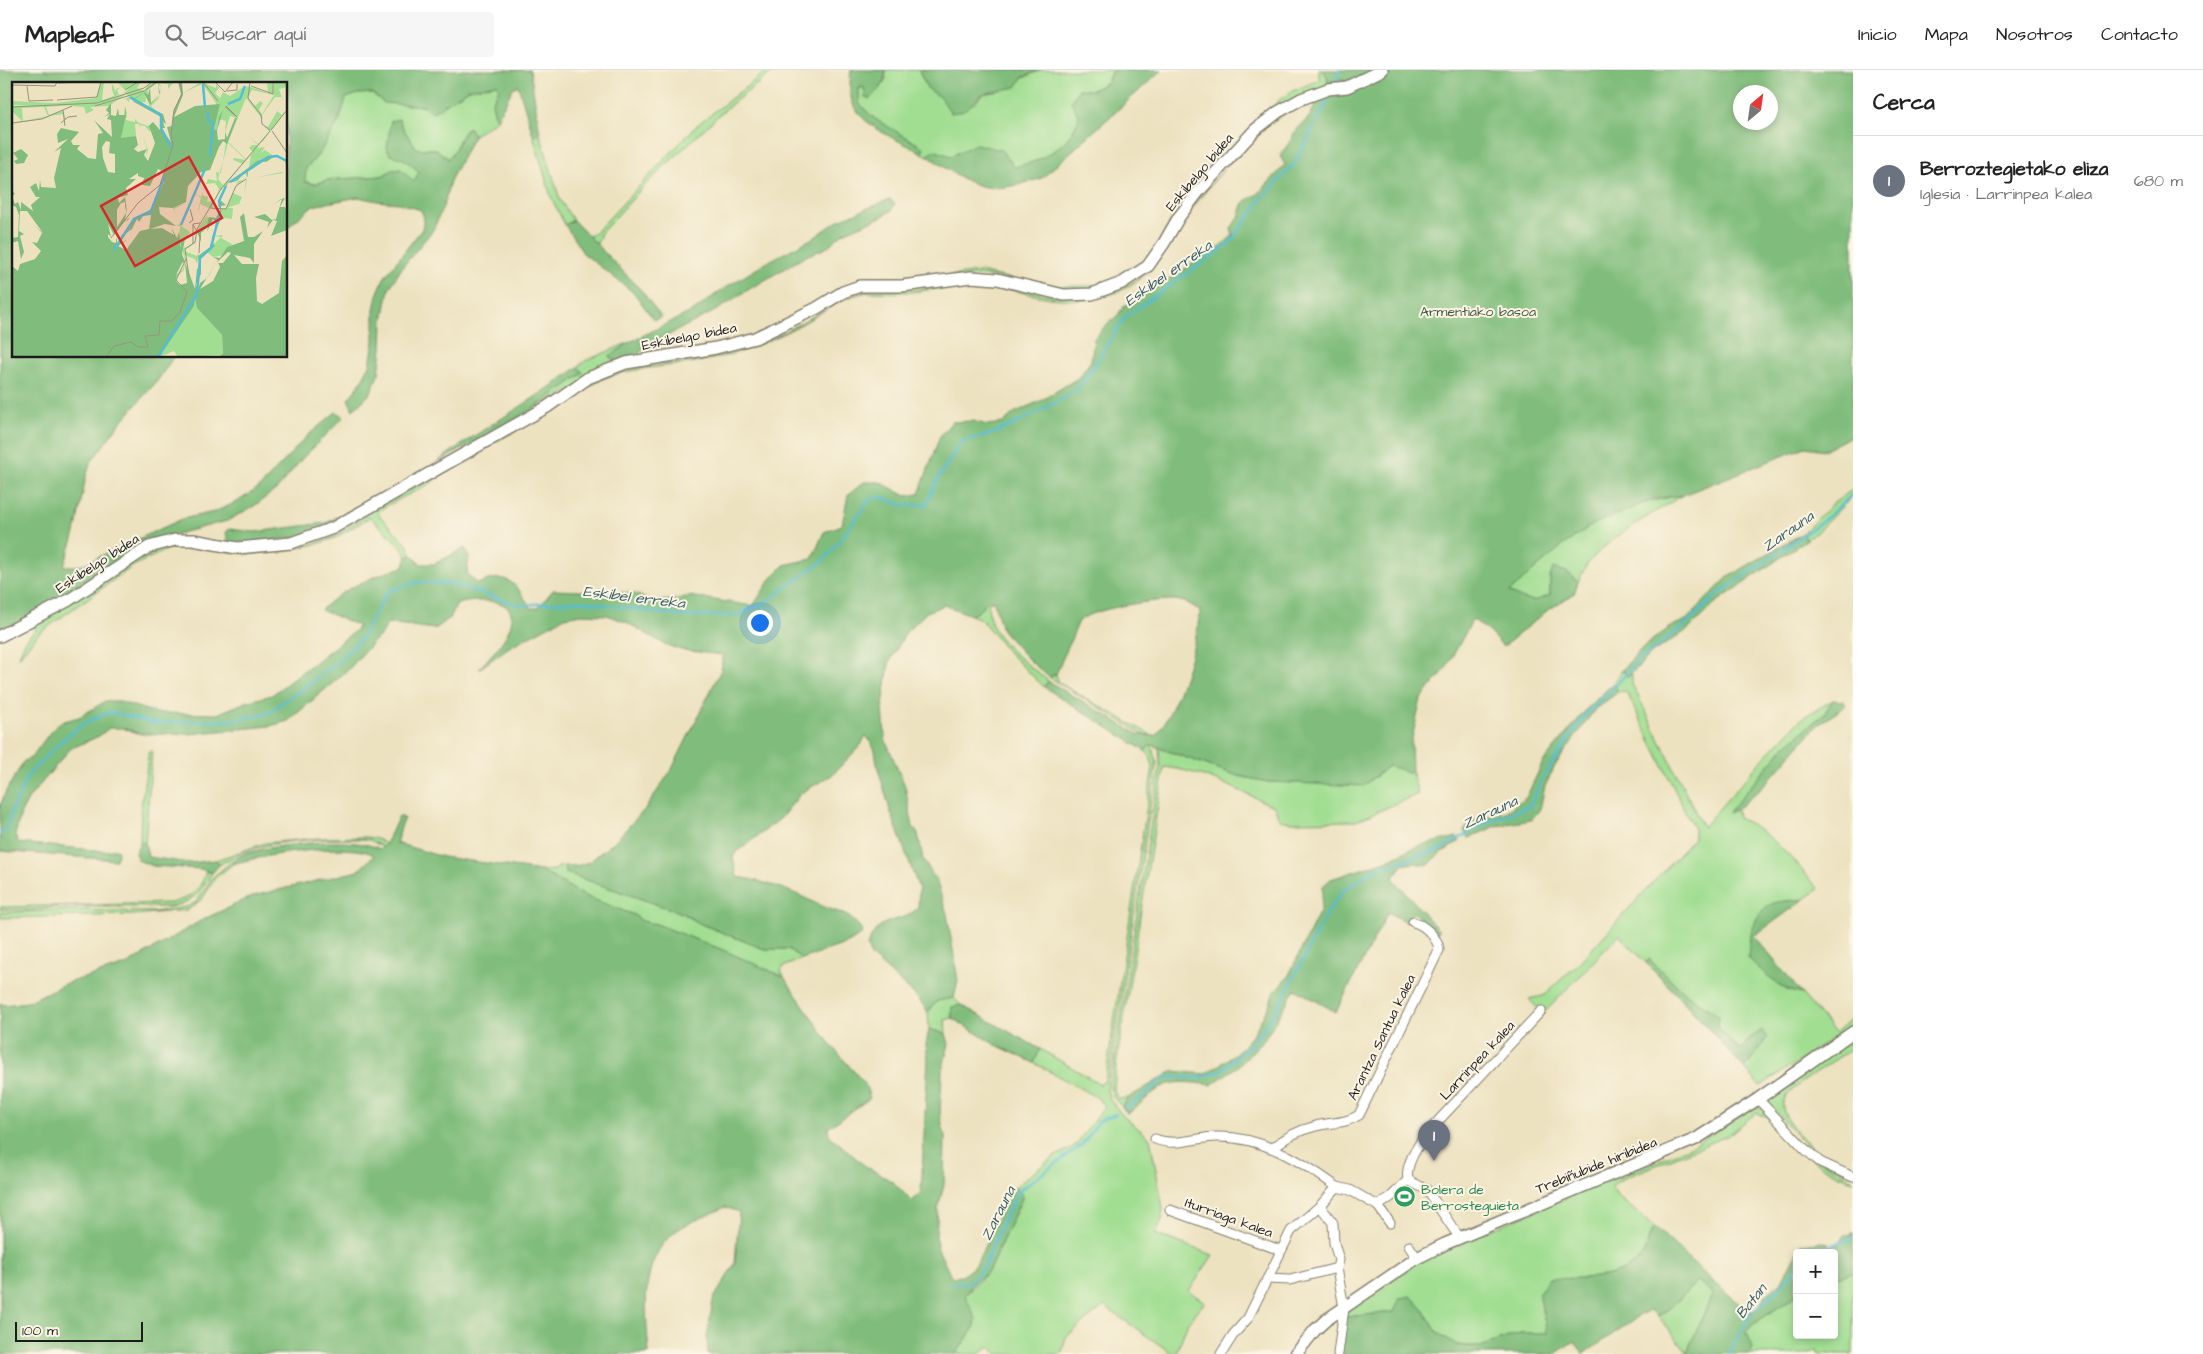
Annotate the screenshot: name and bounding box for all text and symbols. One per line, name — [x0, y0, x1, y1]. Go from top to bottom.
search box — [144, 12, 494, 57]
text: Mapleaf — [25, 18, 114, 52]
icon: search — [162, 21, 190, 49]
text: Buscar aquí — [202, 21, 306, 48]
text: Inicio — [1858, 22, 1897, 47]
text: Mapa — [1925, 22, 1968, 47]
text: Nosotros — [1996, 22, 2073, 47]
text: Contacto — [2101, 22, 2178, 47]
inset map — [12, 82, 288, 358]
north arrow — [1733, 85, 1778, 130]
text: Cerca — [1873, 88, 1935, 117]
street label: Eskibelgo bidea — [1161, 129, 1238, 216]
text: Berroztegietako eliza — [1920, 156, 2108, 183]
text: 1 — [1888, 170, 1890, 192]
text: 680 m — [2134, 170, 2183, 192]
text: Iglesia · Larrinpea kalea — [1920, 183, 2092, 205]
water label: Eskibel erreka — [1120, 235, 1217, 311]
park label: Armentiako basoa — [1420, 302, 1536, 322]
street label: Eskibelgo bidea — [640, 318, 738, 356]
water label: Zarauna — [1758, 505, 1819, 557]
street label: Eskibelgo bidea — [52, 529, 143, 598]
water label: Eskibel erreka — [582, 581, 687, 614]
your location — [747, 610, 773, 636]
water label: Zarauna — [1459, 790, 1522, 834]
street label: Arantza Santua kalea — [1343, 971, 1421, 1104]
street label: Larrinpea kalea — [1436, 1017, 1520, 1105]
pin: 1 — [1418, 1120, 1450, 1161]
street label: Trebiñubide hiribidea — [1533, 1132, 1660, 1199]
place label: Bolera de Berrosteguieta — [1421, 1180, 1519, 1216]
water label: Zarauna — [976, 1181, 1022, 1244]
sports icon: Bolera de Berrosteguieta — [1393, 1185, 1417, 1209]
street label: Iturriaga kalea — [1182, 1193, 1275, 1243]
map controls — [1793, 1249, 1838, 1339]
button: + — [1793, 1249, 1838, 1294]
water label: Batan — [1731, 1278, 1773, 1323]
button: − — [1793, 1294, 1838, 1339]
scale bar — [15, 1319, 142, 1342]
text: 100 m — [22, 1321, 58, 1341]

